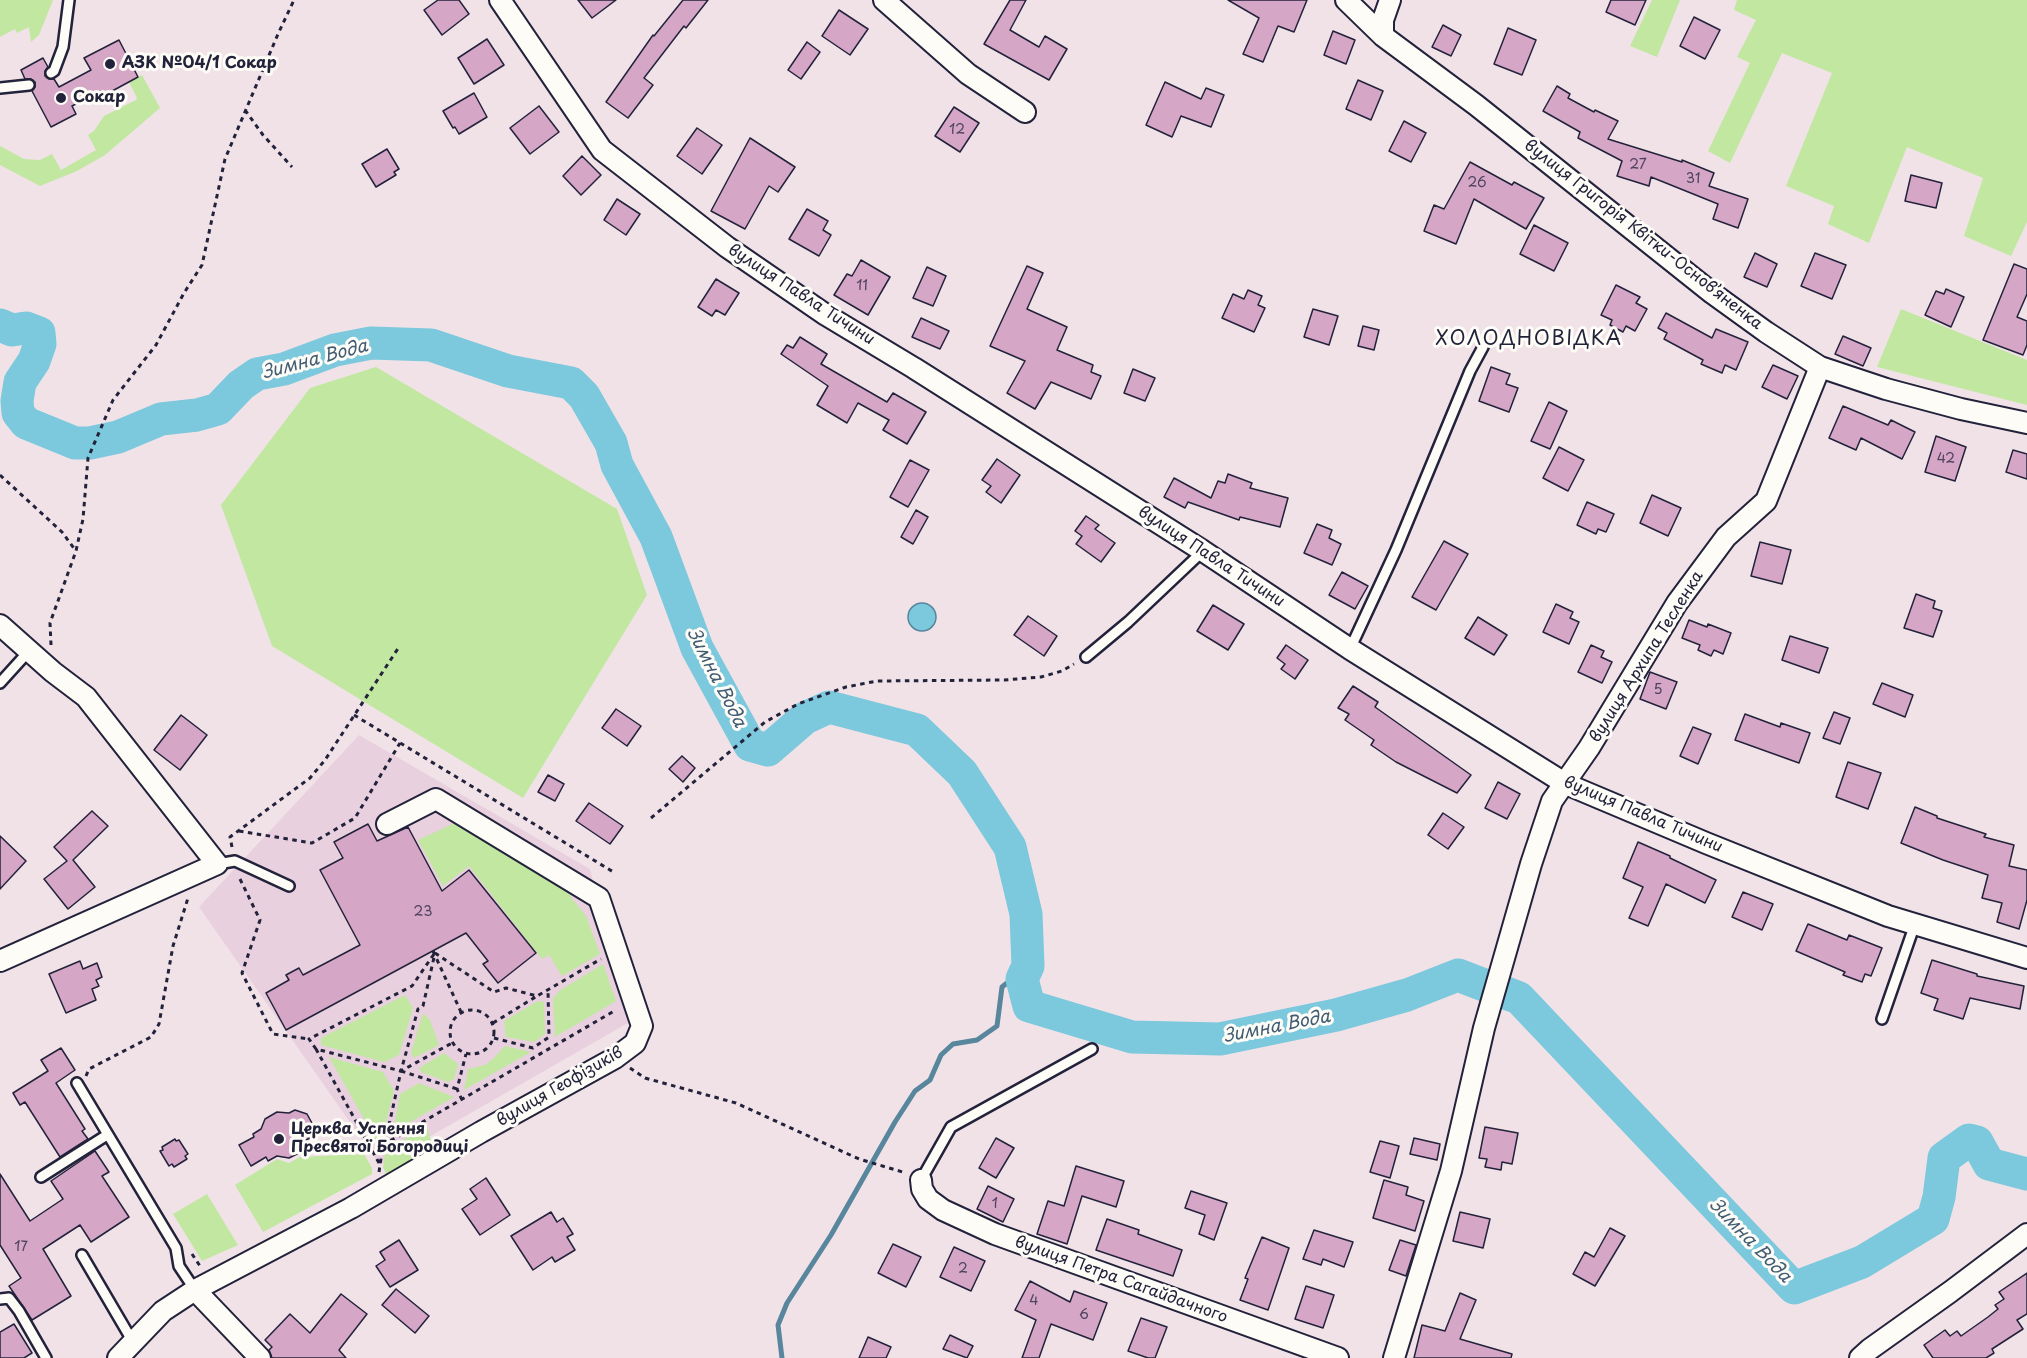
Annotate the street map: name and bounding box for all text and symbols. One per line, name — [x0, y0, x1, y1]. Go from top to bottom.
place label: АЗК №04/1 Сокар — [122, 54, 277, 74]
marker: АЗК №04/1 Сокар — [103, 57, 117, 71]
place label: Сокар — [73, 88, 125, 108]
marker: Сокар — [54, 91, 68, 105]
house number: 12 — [949, 122, 965, 138]
street label: вулиця Григорія Квітки-Основʼяненка — [1520, 136, 1766, 334]
house number: 27 — [1629, 157, 1647, 173]
house number: 31 — [1686, 171, 1700, 187]
house number: 26 — [1467, 175, 1487, 191]
street label: вулиця Павла Тичини — [724, 240, 878, 350]
house number: 11 — [856, 278, 868, 294]
district label: ХОЛОДНОВІДКА — [1435, 327, 1623, 351]
water label: Зимна Вода — [260, 336, 370, 384]
house number: 42 — [1937, 451, 1955, 467]
street label: вулиця Павла Тичини — [1134, 502, 1288, 612]
street label: вулиця Архипа Тесленка — [1586, 568, 1708, 746]
water label: Зимна Вода — [682, 625, 750, 731]
house number: 5 — [1653, 682, 1663, 698]
street label: вулиця Павла Тичини — [1561, 773, 1725, 857]
house number: 23 — [414, 904, 432, 920]
water label: Зимна Вода — [1222, 1006, 1332, 1048]
street label: вулиця Геофізиків — [493, 1043, 627, 1131]
place label: Церква Успення Пресвятої Богородиці — [291, 1120, 468, 1158]
marker: Церква Успення Пресвятої Богородиці — [272, 1132, 286, 1146]
water label: Зимна Вода — [1705, 1195, 1795, 1287]
house number: 1 — [992, 1196, 998, 1212]
street label: вулиця Петра Сагайдачного — [1012, 1233, 1230, 1327]
house number: 17 — [14, 1239, 28, 1255]
house number: 2 — [958, 1261, 968, 1277]
house number: 4 — [1029, 1293, 1039, 1309]
house number: 6 — [1079, 1307, 1089, 1323]

